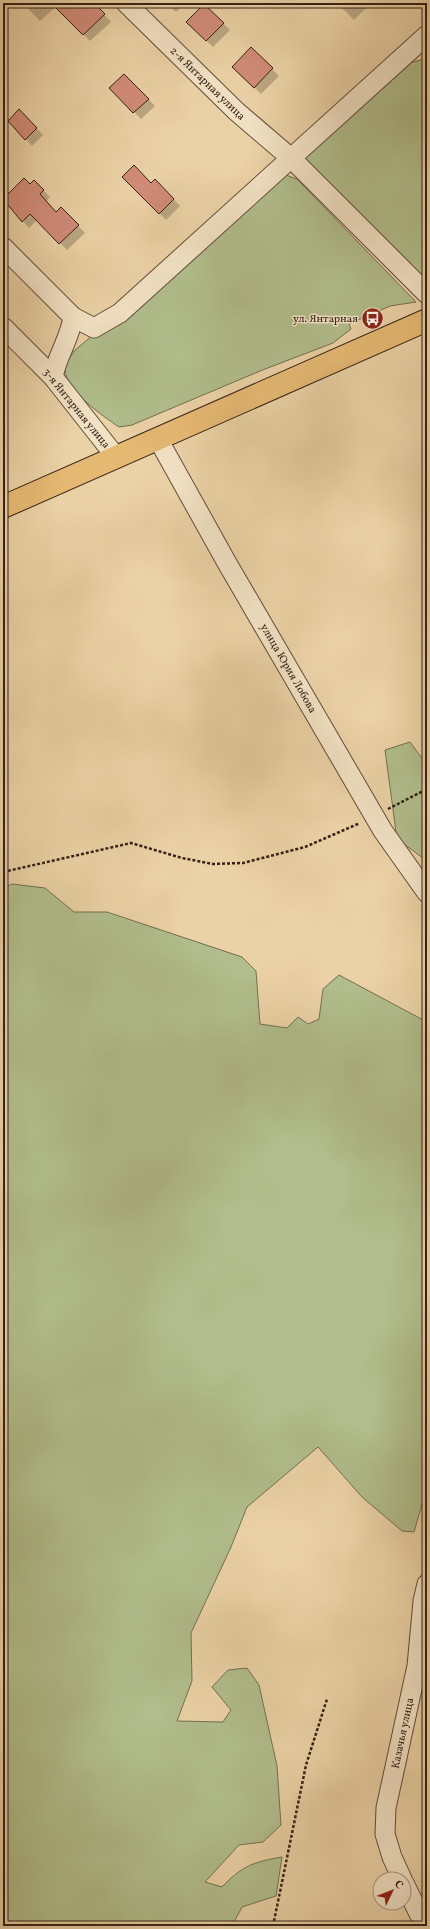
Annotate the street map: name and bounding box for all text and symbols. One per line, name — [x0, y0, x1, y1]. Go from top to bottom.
street label: 2-я Янтарная улица — [166, 44, 248, 124]
bus stop icon: ул. Янтарная — [360, 305, 386, 331]
place label: ул. Янтарная — [293, 312, 358, 327]
street label: 3-я Янтарная улица — [39, 366, 113, 453]
street label: улица Юрия Лобова — [256, 621, 320, 717]
street label: Казачья улица — [389, 1696, 418, 1770]
north arrow — [372, 1871, 412, 1911]
text: С — [390, 1877, 406, 1893]

